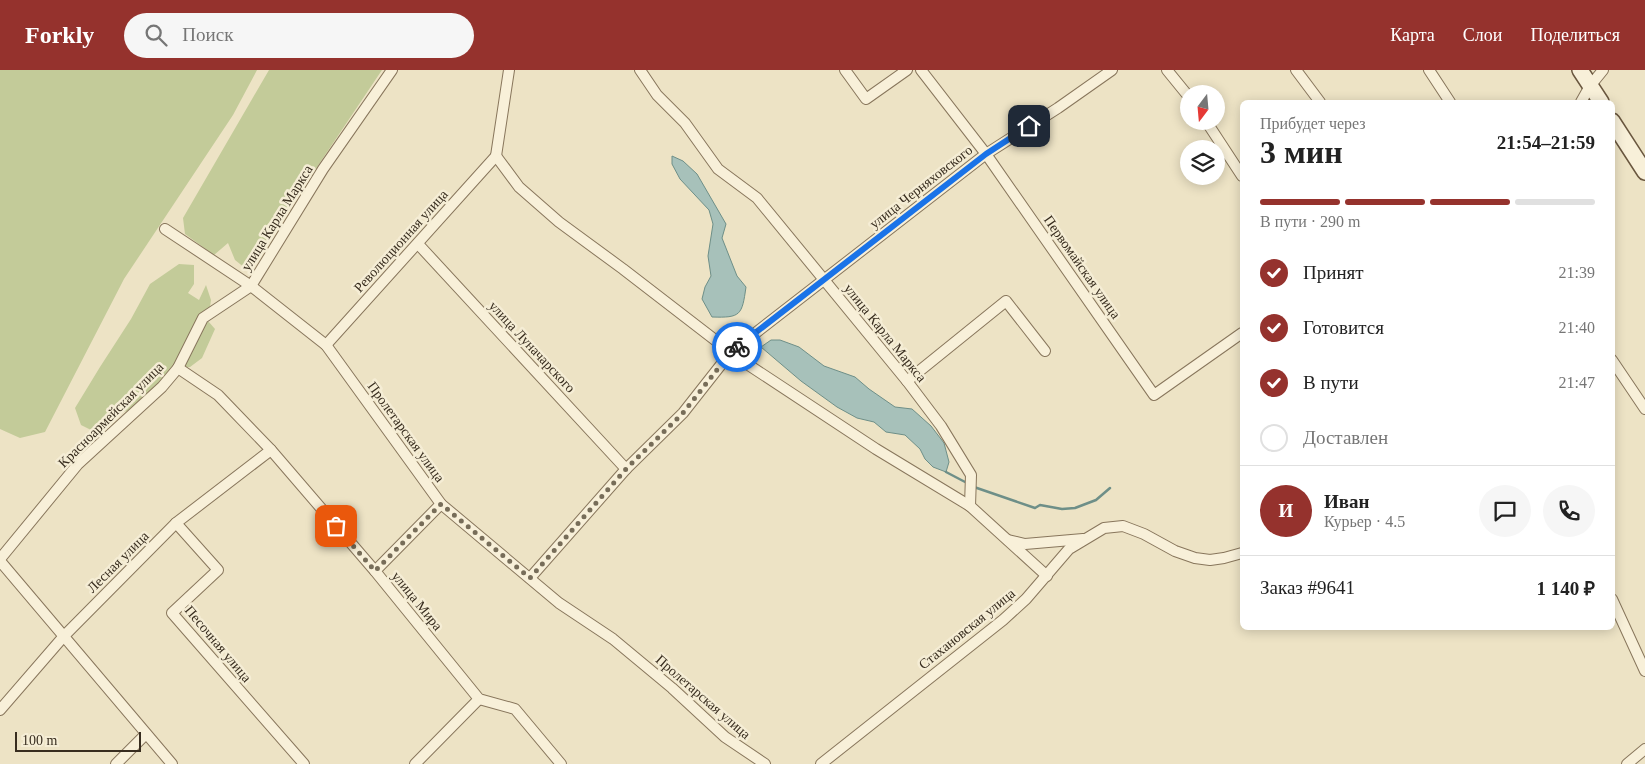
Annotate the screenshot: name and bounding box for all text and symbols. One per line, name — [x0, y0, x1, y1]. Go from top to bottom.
search box — [124, 13, 474, 58]
icon: search — [142, 21, 170, 49]
text: Forkly — [25, 22, 94, 48]
text: Поиск — [182, 24, 233, 45]
text: Карта — [1390, 25, 1435, 45]
text: Слои — [1463, 25, 1502, 45]
text: Поделиться — [1530, 25, 1620, 45]
north arrow — [1180, 85, 1225, 130]
map controls — [1180, 85, 1225, 185]
pin — [1008, 105, 1050, 147]
icon: home — [1015, 112, 1043, 140]
text: Прибудет через — [1260, 115, 1366, 132]
text: 21:54–21:59 — [1497, 132, 1595, 153]
text: 3 мин — [1260, 134, 1343, 170]
button: layers — [1180, 140, 1225, 185]
street label: улица Черняховского — [867, 142, 975, 232]
street label: улица Карла Маркса — [238, 162, 316, 274]
street label: Революционная улица — [351, 186, 451, 295]
street label: Первомайская улица — [1041, 212, 1124, 322]
text: В пути · 290 m — [1260, 213, 1361, 230]
icon: check — [1260, 259, 1288, 287]
text: Принят — [1303, 262, 1364, 283]
text: 21:39 — [1559, 264, 1595, 281]
street label: улица Карла Маркса — [841, 281, 930, 386]
street label: улица Луначарского — [486, 298, 578, 396]
icon: check — [1260, 314, 1288, 342]
text: Готовится — [1303, 317, 1384, 338]
text: 21:40 — [1559, 319, 1595, 336]
courier — [712, 322, 762, 372]
icon: bike — [723, 333, 751, 361]
street label: Красноармейская улица — [55, 359, 167, 471]
icon: check — [1260, 369, 1288, 397]
text: В пути — [1303, 372, 1359, 393]
text: 21:47 — [1559, 374, 1595, 391]
street label: Пролетарская улица — [365, 379, 448, 486]
text: Доставлен — [1303, 427, 1388, 448]
button: chat — [1479, 485, 1531, 537]
button: phone — [1543, 485, 1595, 537]
text: Иван — [1324, 491, 1370, 512]
text: И — [1279, 500, 1293, 521]
pin — [315, 505, 357, 547]
icon: bag — [322, 512, 350, 540]
text: Курьер · 4.5 — [1324, 513, 1405, 530]
street label: Лесная улица — [84, 528, 152, 596]
street label: улица Мира — [389, 569, 446, 634]
text: Заказ #9641 — [1260, 577, 1355, 598]
text: 1 140 ₽ — [1536, 578, 1595, 599]
street label: Стахановская улица — [916, 585, 1019, 672]
street label: Песочная улица — [182, 603, 255, 686]
street label: Пролетарская улица — [653, 652, 754, 743]
scale bar — [15, 729, 141, 752]
text: 100 m — [22, 733, 57, 748]

